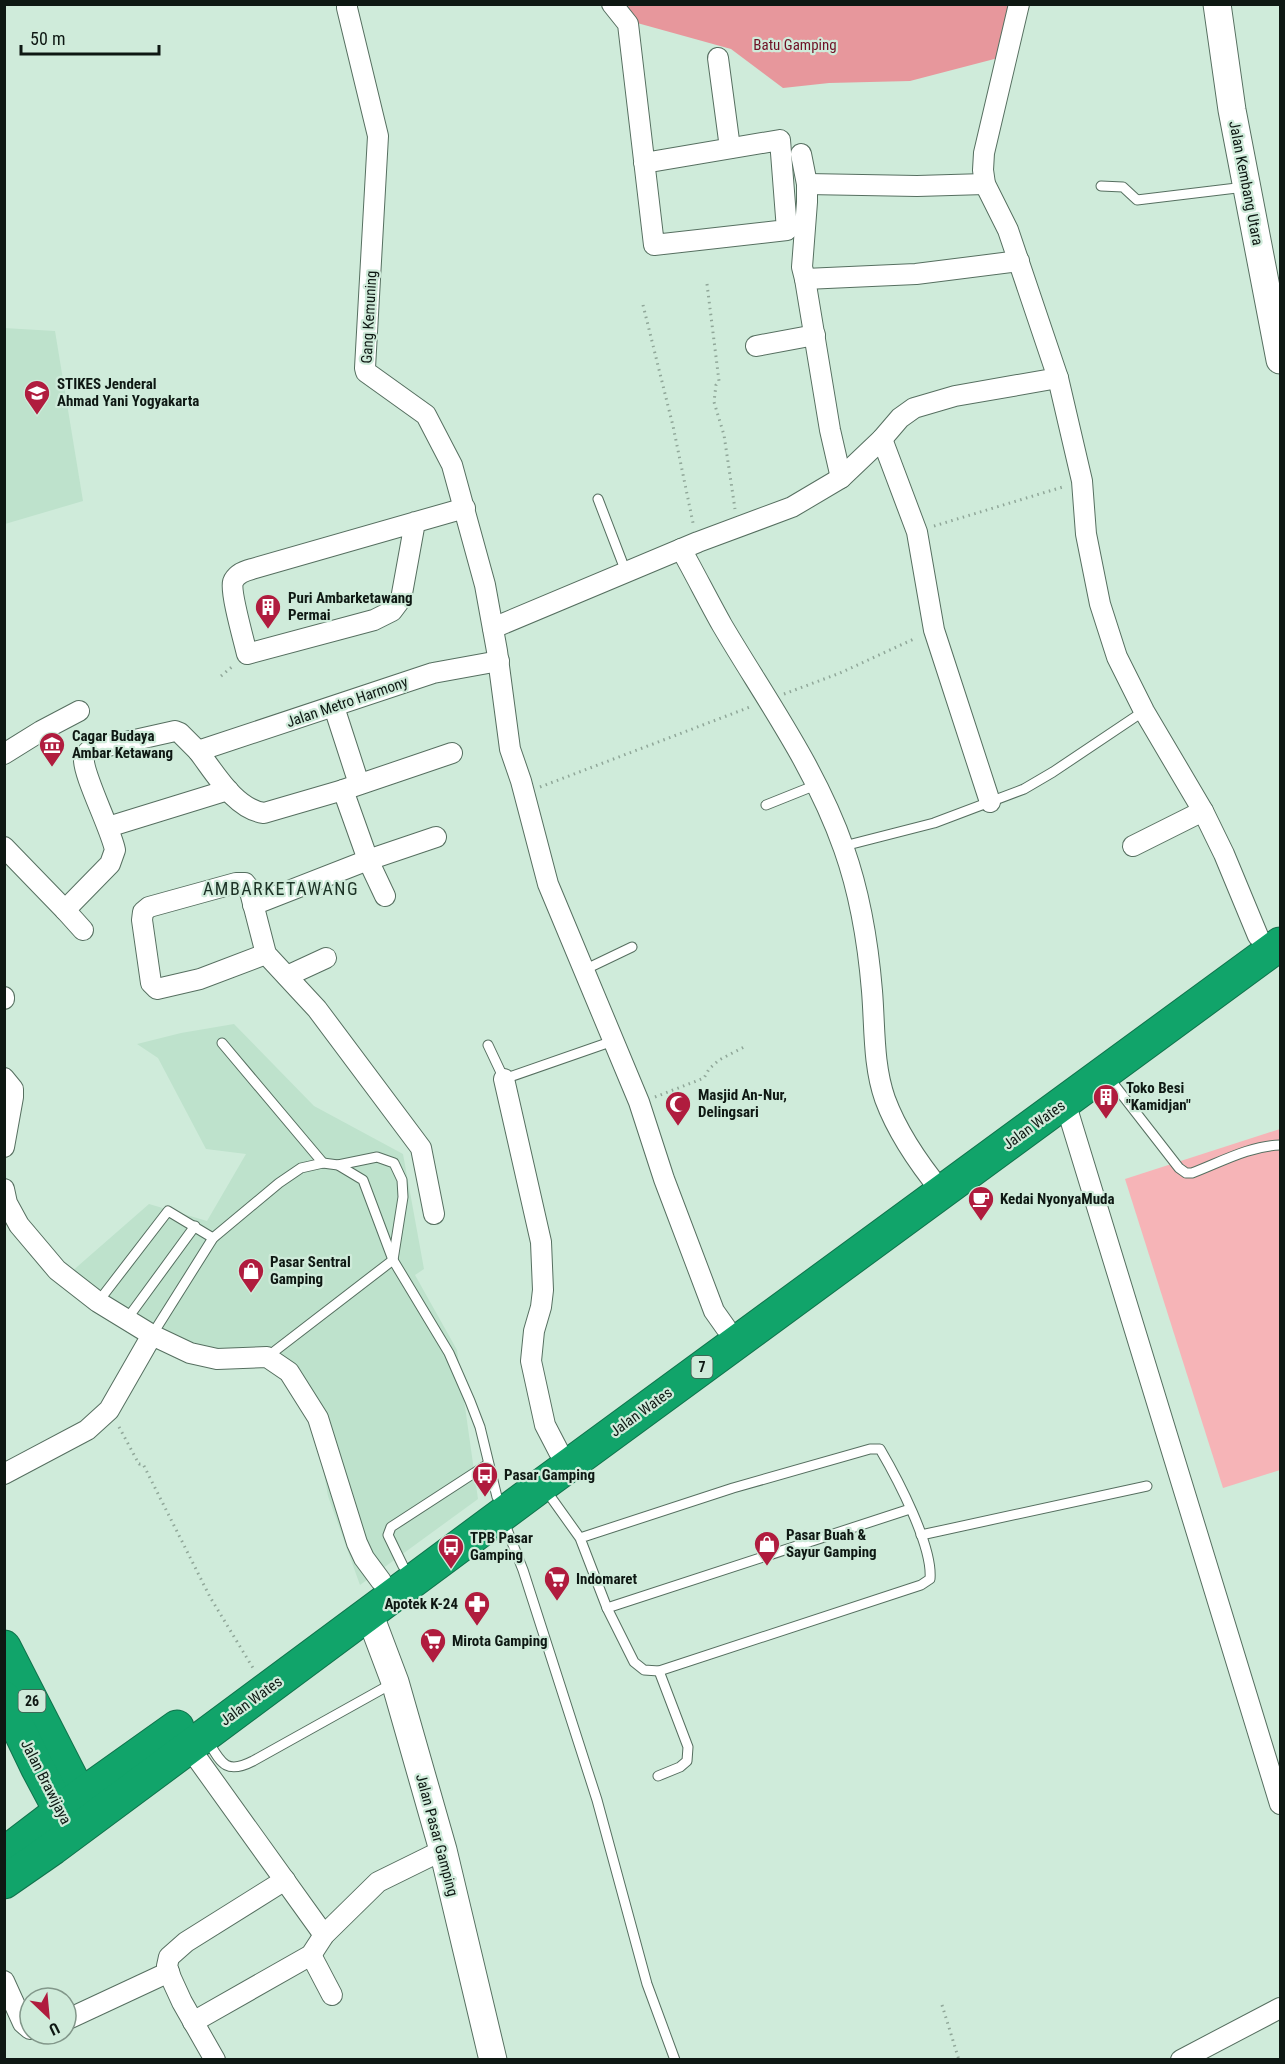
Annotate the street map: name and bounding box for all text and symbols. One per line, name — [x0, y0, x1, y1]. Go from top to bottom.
scale bar — [21, 18, 159, 56]
text: 50 m — [30, 28, 65, 49]
park label: Batu Gamping — [753, 36, 837, 54]
street label: Jalan Kembang Utara — [1225, 119, 1267, 247]
street label: Gang Kemuning — [358, 270, 380, 364]
place label: STIKES Jenderal Ahmad Yani Yogyakarta — [57, 375, 199, 410]
school or university icon: STIKES Jenderal Ahmad Yani Yogyakarta — [22, 378, 52, 416]
place label: Puri Ambarketawang Permai — [288, 589, 413, 624]
building icon: Puri Ambarketawang Permai — [253, 592, 283, 630]
street label: Jalan Metro Harmony — [284, 673, 410, 731]
place label: Cagar Budaya Ambar Ketawang — [72, 727, 173, 762]
museum icon: Cagar Budaya Ambar Ketawang — [37, 730, 67, 768]
district label: AMBARKETAWANG — [203, 878, 359, 899]
place label: Toko Besi "Kamidjan" — [1126, 1079, 1191, 1114]
building icon: Toko Besi "Kamidjan" — [1091, 1082, 1121, 1120]
place label: Masjid An-Nur, Delingsari — [698, 1086, 787, 1121]
mosque icon: Masjid An-Nur, Delingsari — [663, 1089, 693, 1127]
street label: Jalan Wates — [999, 1096, 1069, 1154]
cafe icon: Kedai NyonyaMuda — [966, 1184, 996, 1222]
place label: Kedai NyonyaMuda — [1000, 1190, 1115, 1208]
place label: Pasar Sentral Gamping — [270, 1253, 351, 1288]
shop icon: Pasar Sentral Gamping — [236, 1256, 266, 1294]
road number: 7 — [692, 1356, 712, 1378]
street label: Jalan Wates — [606, 1383, 676, 1441]
bus stop icon: Pasar Gamping — [470, 1460, 500, 1498]
place label: Pasar Gamping — [504, 1466, 595, 1484]
place label: Pasar Buah & Sayur Gamping — [786, 1526, 877, 1561]
place label: TPB Pasar Gamping — [470, 1529, 533, 1564]
shop icon: Pasar Buah & Sayur Gamping — [752, 1529, 782, 1567]
bus stop icon: TPB Pasar Gamping — [436, 1532, 466, 1570]
supermarket icon: Indomaret — [542, 1564, 572, 1602]
place label: Indomaret — [576, 1570, 638, 1588]
pharmacy icon: Apotek K-24 — [462, 1589, 492, 1627]
place label: Apotek K-24 — [384, 1595, 458, 1613]
supermarket icon: Mirota Gamping — [418, 1626, 448, 1664]
place label: Mirota Gamping — [452, 1632, 548, 1650]
street label: Jalan Wates — [216, 1672, 286, 1730]
road number: 26 — [18, 1690, 46, 1712]
street label: Jalan Brawijaya — [17, 1737, 75, 1827]
street label: Jalan Pasar Gamping — [412, 1772, 462, 1898]
north arrow — [18, 1986, 78, 2046]
text: U — [46, 2018, 63, 2040]

